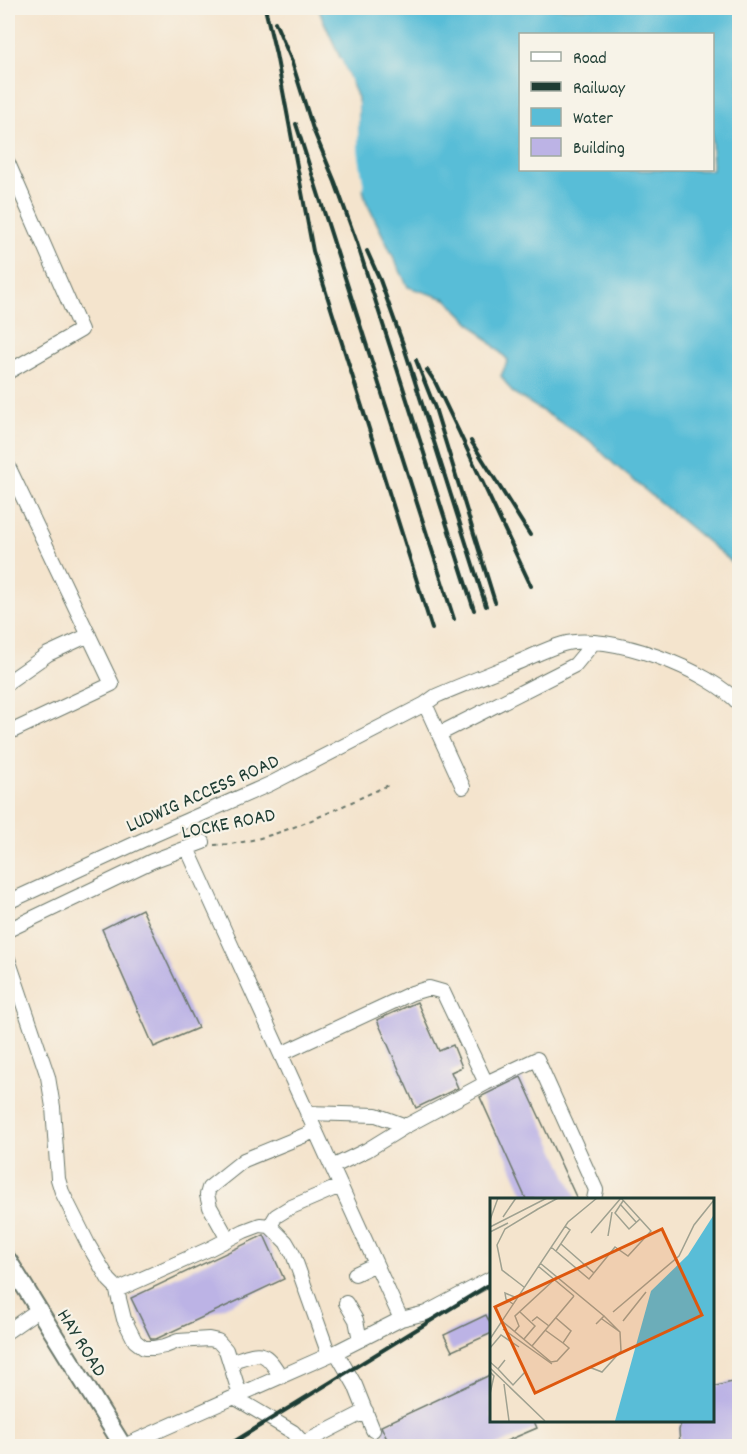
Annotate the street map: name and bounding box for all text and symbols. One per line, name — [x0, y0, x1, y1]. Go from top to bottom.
legend — [519, 33, 714, 171]
text: Road — [573, 47, 607, 72]
text: Railway — [573, 77, 626, 102]
text: Water — [573, 107, 613, 132]
text: Building — [573, 137, 625, 162]
street label: LUDWIG ACCESS ROAD — [122, 748, 284, 841]
street label: LOCKE ROAD — [179, 802, 278, 848]
inset map — [490, 1198, 714, 1421]
street label: HAY ROAD — [49, 1304, 112, 1383]

